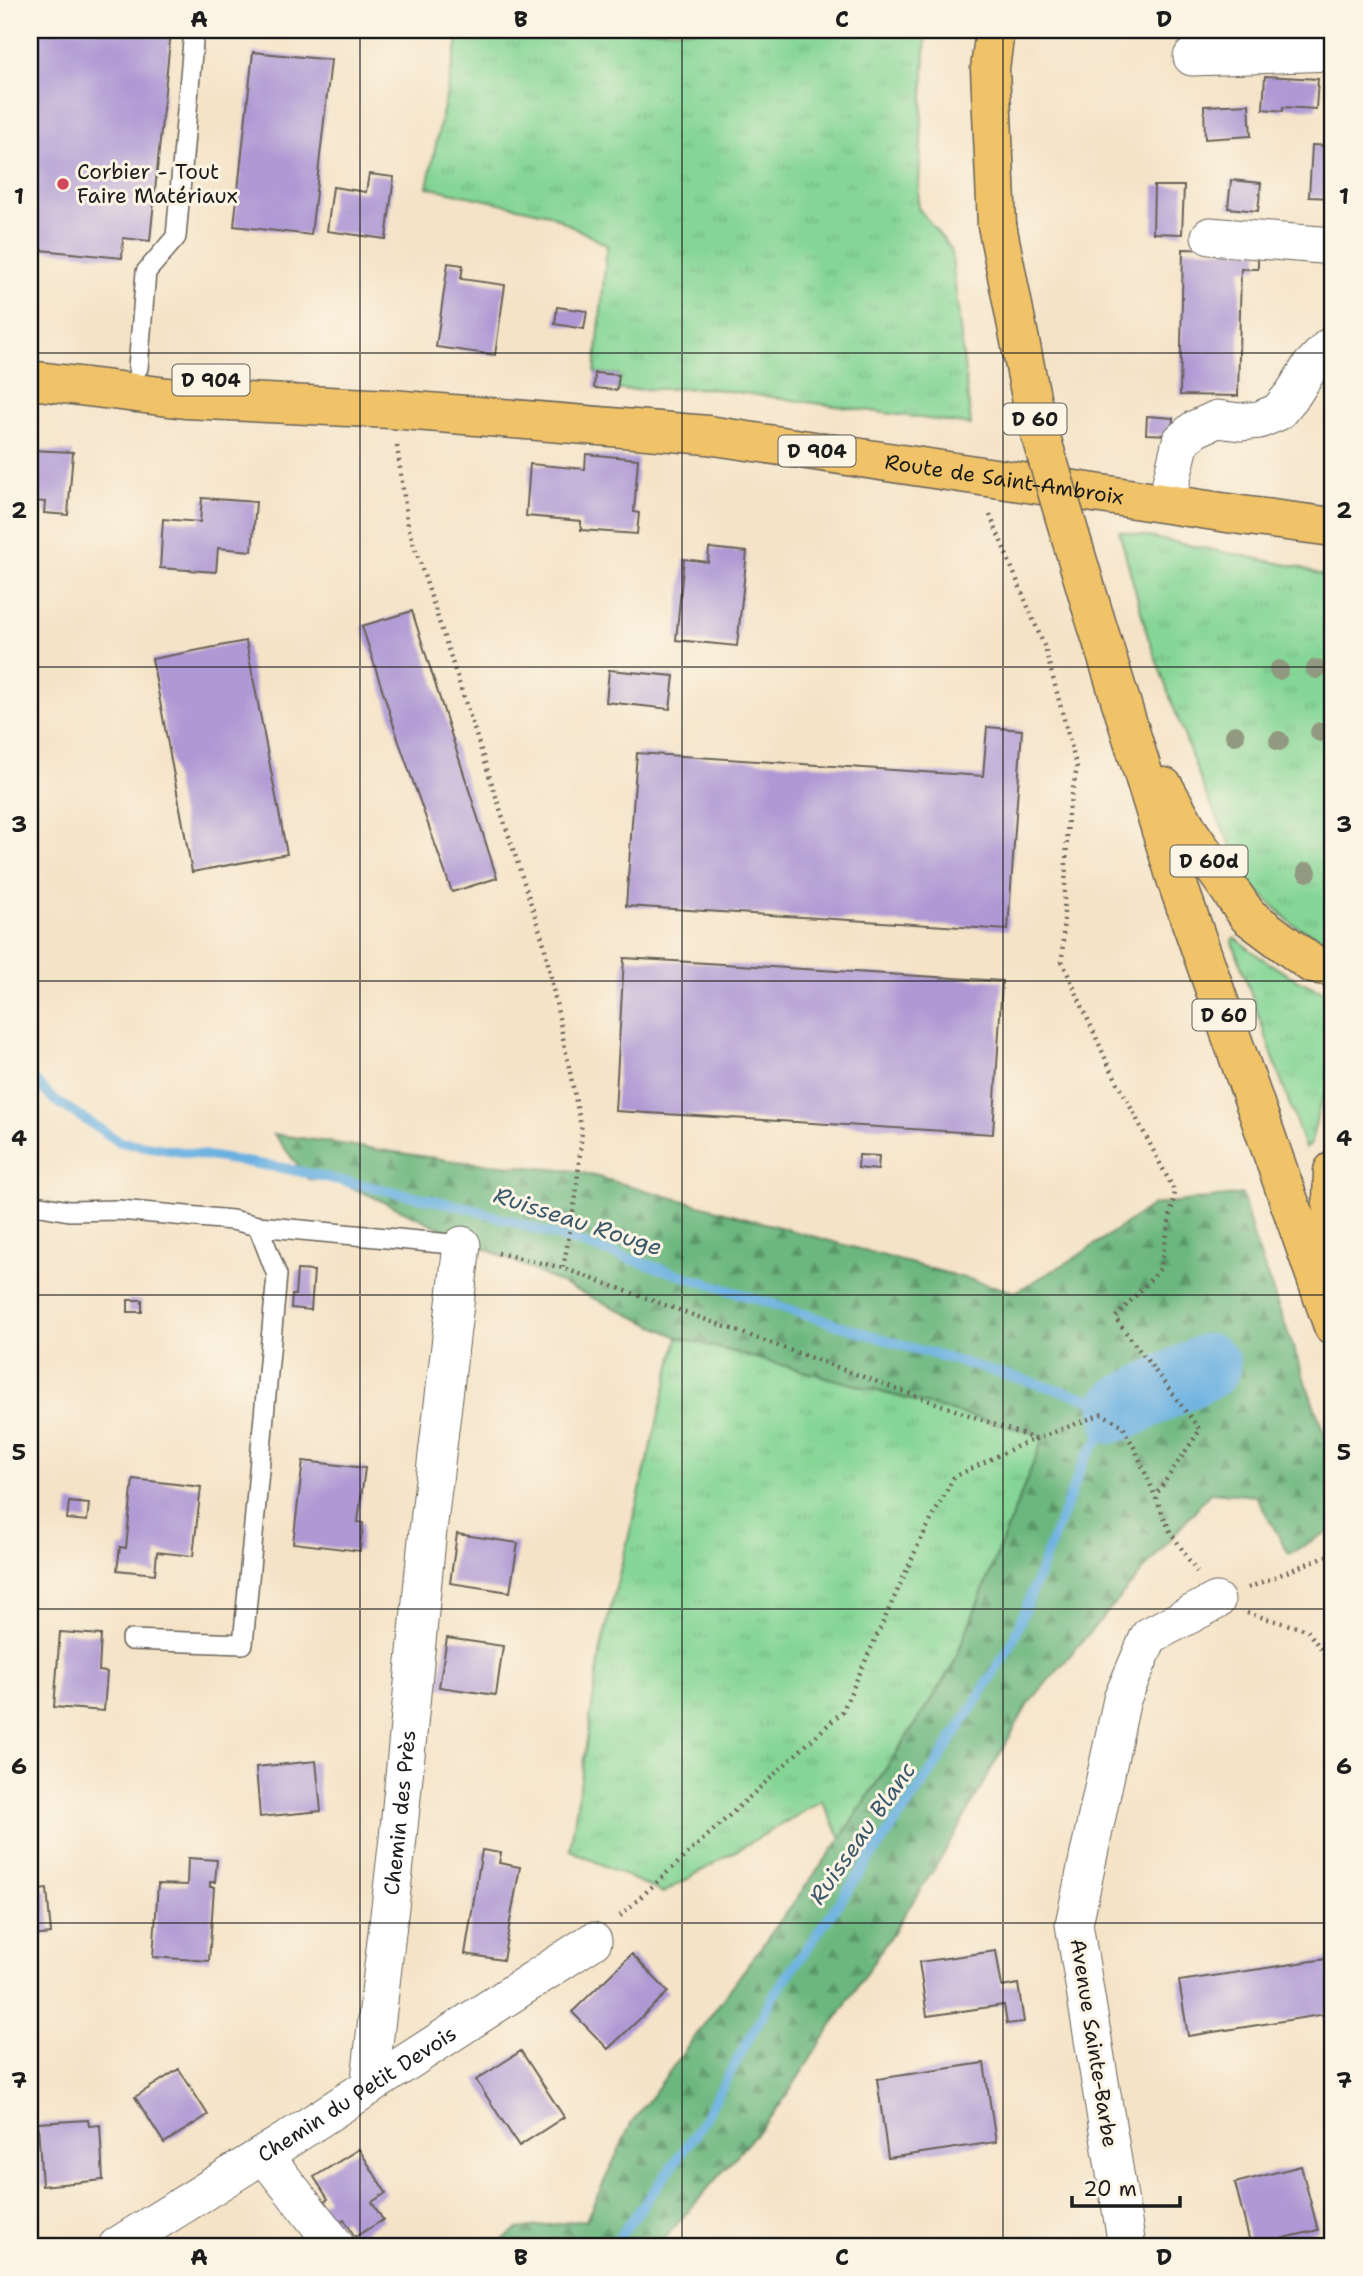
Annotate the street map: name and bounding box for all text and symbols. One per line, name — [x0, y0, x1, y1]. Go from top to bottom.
text: A — [190, 4, 208, 34]
text: B — [514, 4, 528, 34]
text: C — [835, 4, 849, 34]
text: D — [1156, 4, 1172, 34]
place label: Corbier - Tout Faire Matériaux — [77, 158, 238, 210]
marker: Corbier - Tout Faire Matériaux — [55, 176, 71, 192]
text: 1 — [14, 181, 24, 211]
text: 1 — [1339, 181, 1349, 211]
road number: D 904 — [172, 364, 249, 396]
road number: D 60 — [1004, 404, 1066, 434]
road number: D 904 — [778, 436, 856, 466]
street label: Route de Saint-Ambroix — [883, 448, 1126, 511]
text: 2 — [11, 495, 27, 525]
text: 2 — [1336, 495, 1352, 525]
text: 3 — [11, 809, 27, 839]
text: 3 — [1336, 809, 1352, 839]
road number: D 60d — [1170, 846, 1248, 876]
road number: D 60 — [1192, 1000, 1256, 1030]
text: 4 — [11, 1123, 27, 1153]
text: 4 — [1336, 1123, 1352, 1153]
water label: Ruisseau Rouge — [490, 1180, 666, 1262]
text: 5 — [12, 1437, 26, 1467]
text: 5 — [1337, 1437, 1351, 1467]
street label: Chemin des Près — [377, 1729, 422, 1897]
text: 6 — [11, 1751, 27, 1781]
text: 6 — [1336, 1751, 1352, 1781]
water label: Ruisseau Blanc — [802, 1756, 922, 1910]
street label: Avenue Sainte-Barbe — [1064, 1937, 1124, 2149]
street label: Chemin du Petit Devois — [252, 2020, 462, 2169]
text: 7 — [11, 2065, 27, 2095]
text: 7 — [1336, 2065, 1352, 2095]
scale bar — [1072, 2164, 1181, 2208]
text: 20 m — [1083, 2175, 1137, 2203]
text: A — [190, 2242, 208, 2272]
text: B — [514, 2242, 528, 2272]
text: C — [835, 2242, 849, 2272]
text: D — [1156, 2242, 1172, 2272]

